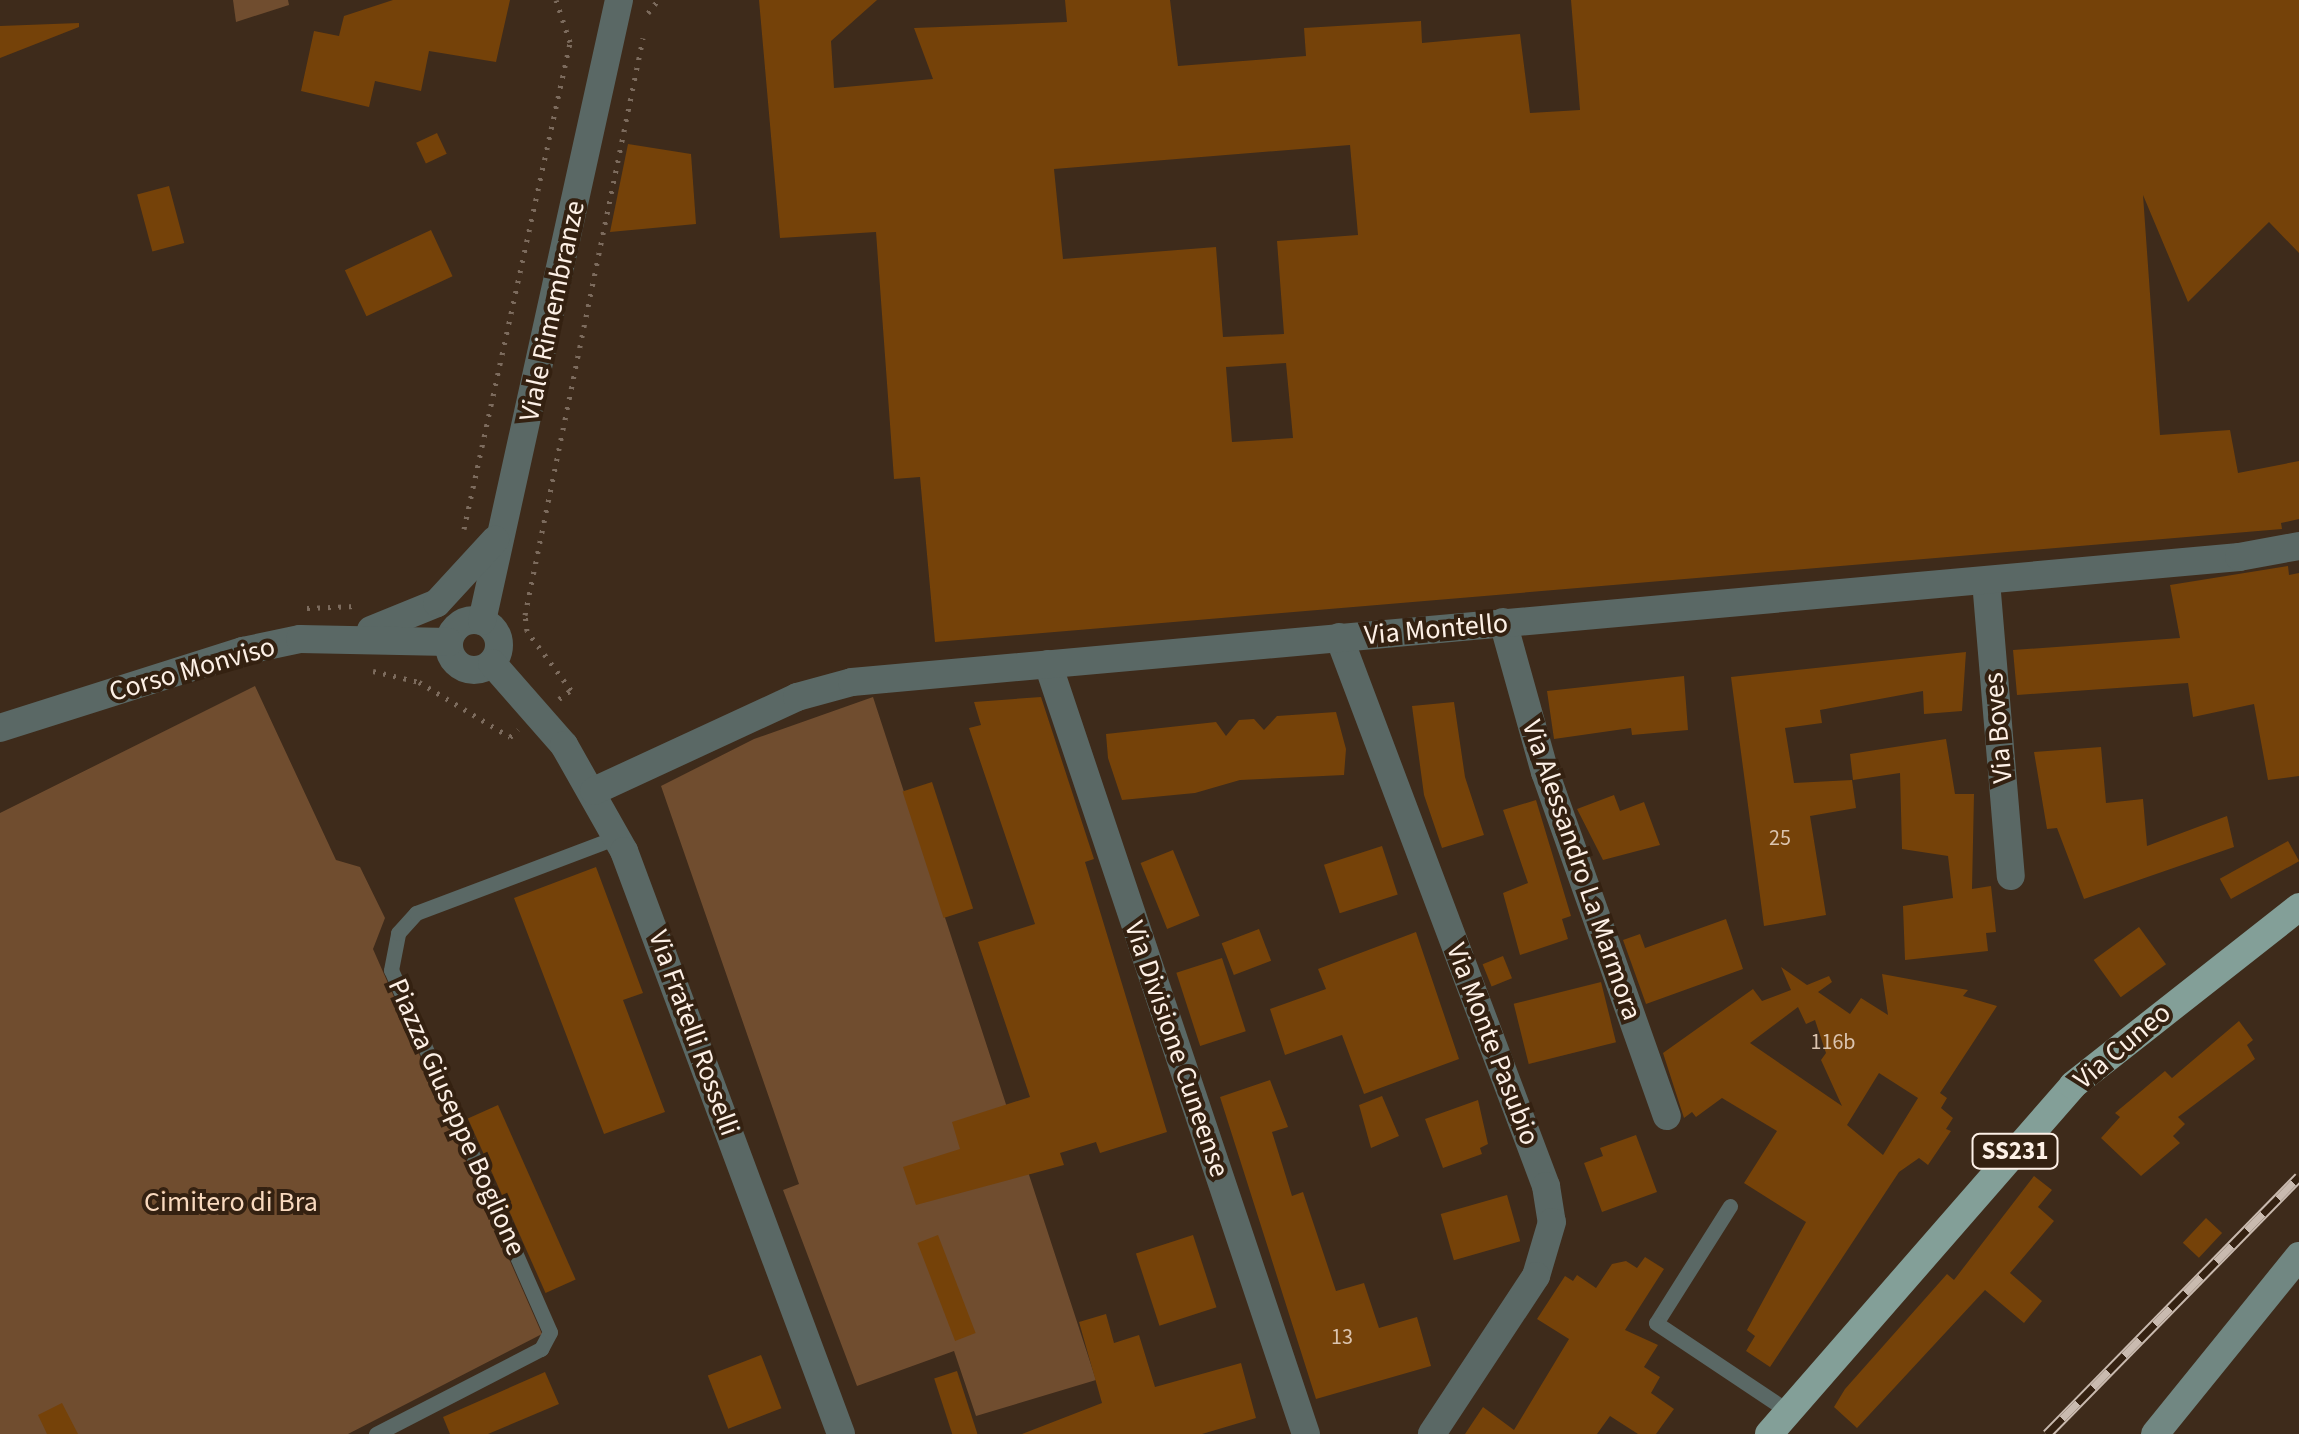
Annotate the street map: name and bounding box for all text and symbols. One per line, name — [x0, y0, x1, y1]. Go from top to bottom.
street label: Viale Rimembranze — [512, 198, 592, 424]
street label: Via Montello — [1363, 606, 1509, 652]
street label: Corso Monviso — [105, 629, 279, 709]
street label: Via Boves — [1976, 671, 2020, 785]
street label: Via Alessandro La Marmora — [1515, 716, 1649, 1024]
house number: 25 — [1769, 826, 1791, 852]
street label: Via Divisione Cuneense — [1117, 917, 1237, 1181]
street label: Via Fratelli Rosselli — [641, 926, 747, 1140]
street label: Via Monte Pasubio — [1439, 938, 1547, 1150]
street label: Piazza Giuseppe Boglione — [381, 973, 533, 1261]
street label: Via Cuneo — [2067, 996, 2177, 1096]
house number: 116b — [1811, 1030, 1855, 1056]
road number: SS231 — [1970, 1131, 2060, 1171]
park label: Cimitero di Bra — [144, 1185, 318, 1219]
house number: 13 — [1331, 1325, 1353, 1351]

